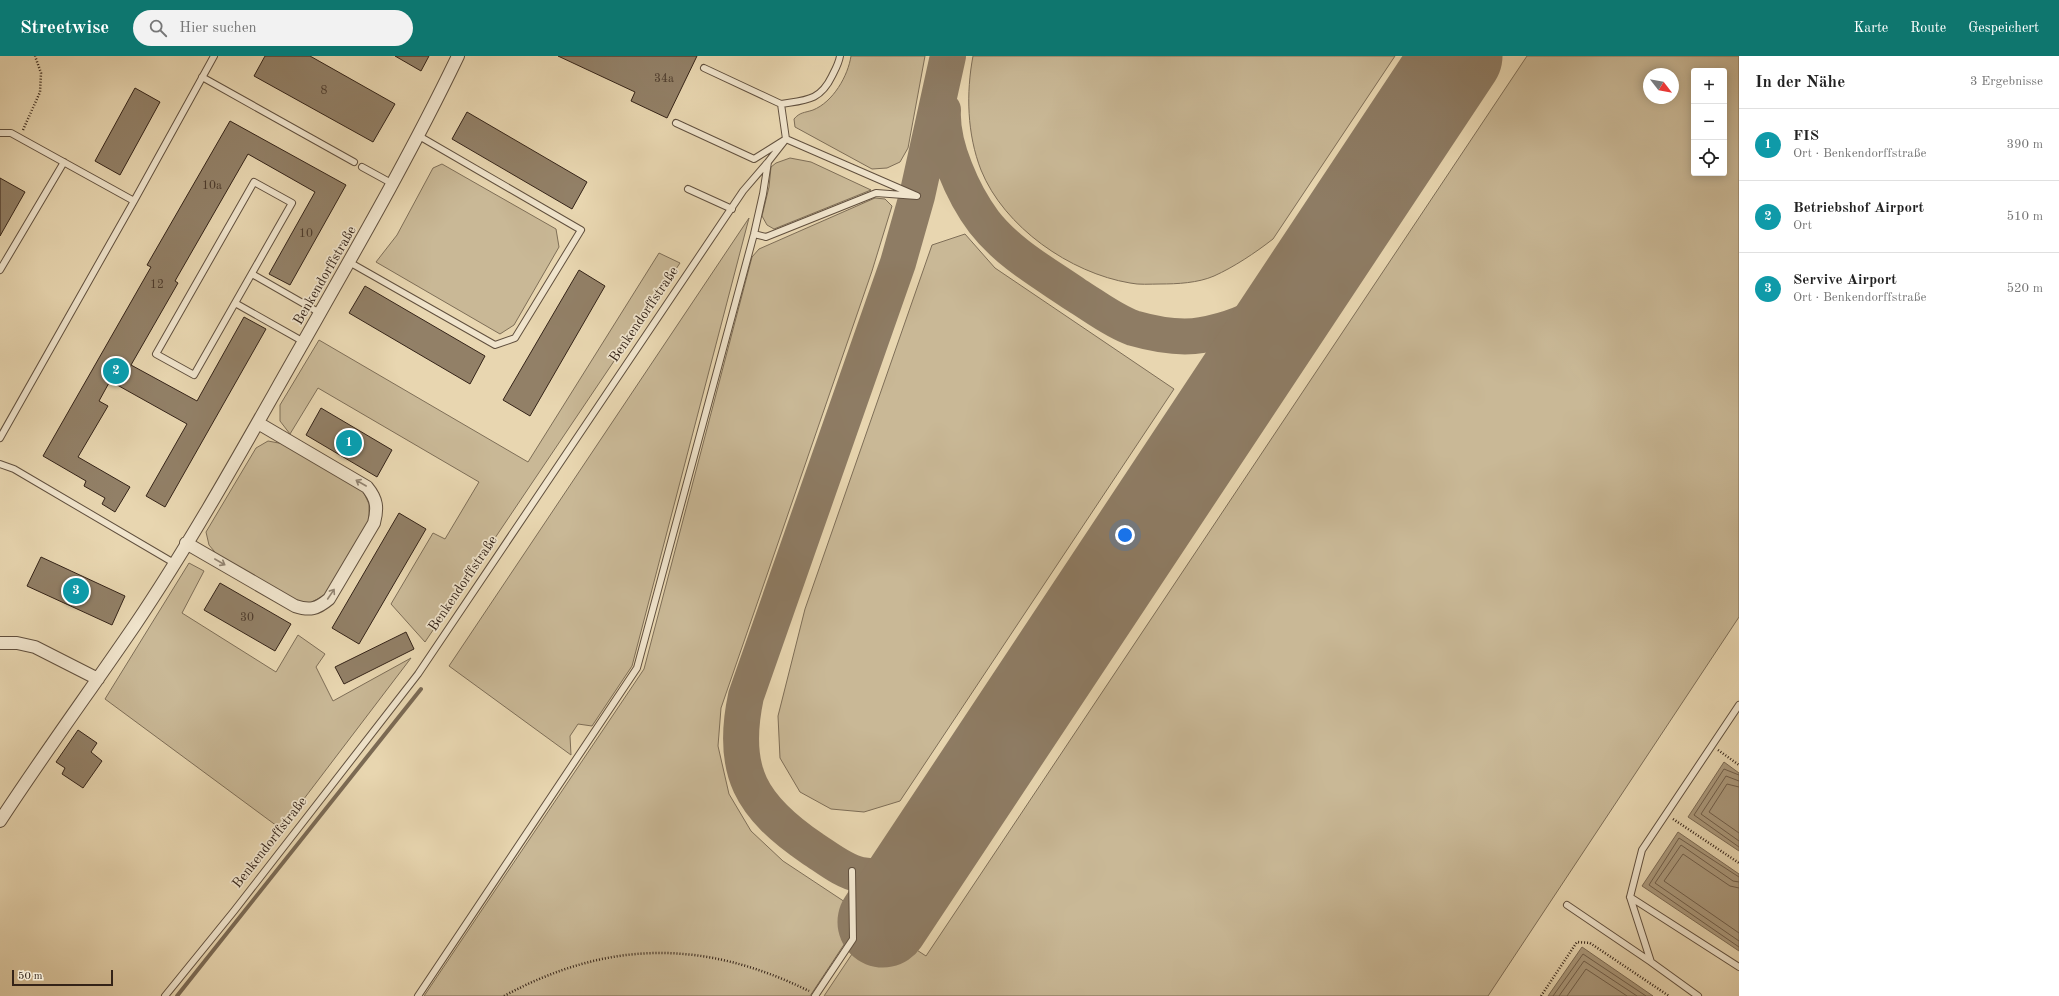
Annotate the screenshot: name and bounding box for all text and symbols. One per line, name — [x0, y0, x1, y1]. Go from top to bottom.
search box — [133, 10, 413, 46]
icon: search — [147, 17, 169, 39]
text: Streetwise — [20, 19, 109, 38]
text: Hier suchen — [179, 21, 257, 36]
text: Karte — [1854, 21, 1888, 35]
text: Route — [1910, 21, 1946, 35]
text: Gespeichert — [1968, 21, 2039, 35]
north arrow — [1643, 68, 1679, 104]
map controls — [1691, 68, 1727, 176]
button: + — [1691, 68, 1727, 104]
house number: 34a — [654, 73, 674, 85]
text: In der Nähe — [1755, 74, 1845, 91]
text: 3 Ergebnisse — [1970, 75, 2043, 88]
house number: 8 — [321, 85, 328, 97]
button: − — [1691, 104, 1727, 140]
text: FIS — [1793, 129, 1819, 144]
text: 1 — [1764, 138, 1772, 151]
text: 390 m — [2006, 138, 2043, 151]
button: locate — [1691, 140, 1727, 176]
text: Ort · Benkendorffstraße — [1793, 147, 1927, 160]
house number: 10a — [202, 180, 222, 192]
text: Betriebshof Airport — [1793, 201, 1924, 216]
text: 2 — [1764, 210, 1772, 223]
text: 510 m — [2006, 210, 2043, 223]
text: Ort — [1793, 219, 1812, 232]
street label: Benkendorffstraße — [291, 224, 359, 327]
house number: 10 — [299, 228, 313, 240]
street label: Benkendorffstraße — [607, 264, 681, 365]
text: Servive Airport — [1793, 273, 1897, 288]
house number: 12 — [150, 279, 164, 291]
text: 3 — [1764, 282, 1772, 295]
text: 520 m — [2006, 282, 2043, 295]
text: Ort · Benkendorffstraße — [1793, 291, 1927, 304]
pin: 2 — [103, 356, 129, 386]
pin: 1 — [336, 428, 362, 458]
one-way arrow — [355, 479, 367, 487]
your location — [1115, 525, 1135, 545]
street label: Benkendorffstraße — [426, 533, 500, 634]
one-way arrow — [214, 559, 226, 567]
pin: 3 — [63, 576, 89, 606]
one-way arrow — [328, 588, 336, 600]
house number: 30 — [240, 612, 254, 624]
street label: Benkendorffstraße — [230, 794, 310, 891]
scale bar — [12, 968, 113, 987]
text: 50 m — [18, 971, 43, 982]

